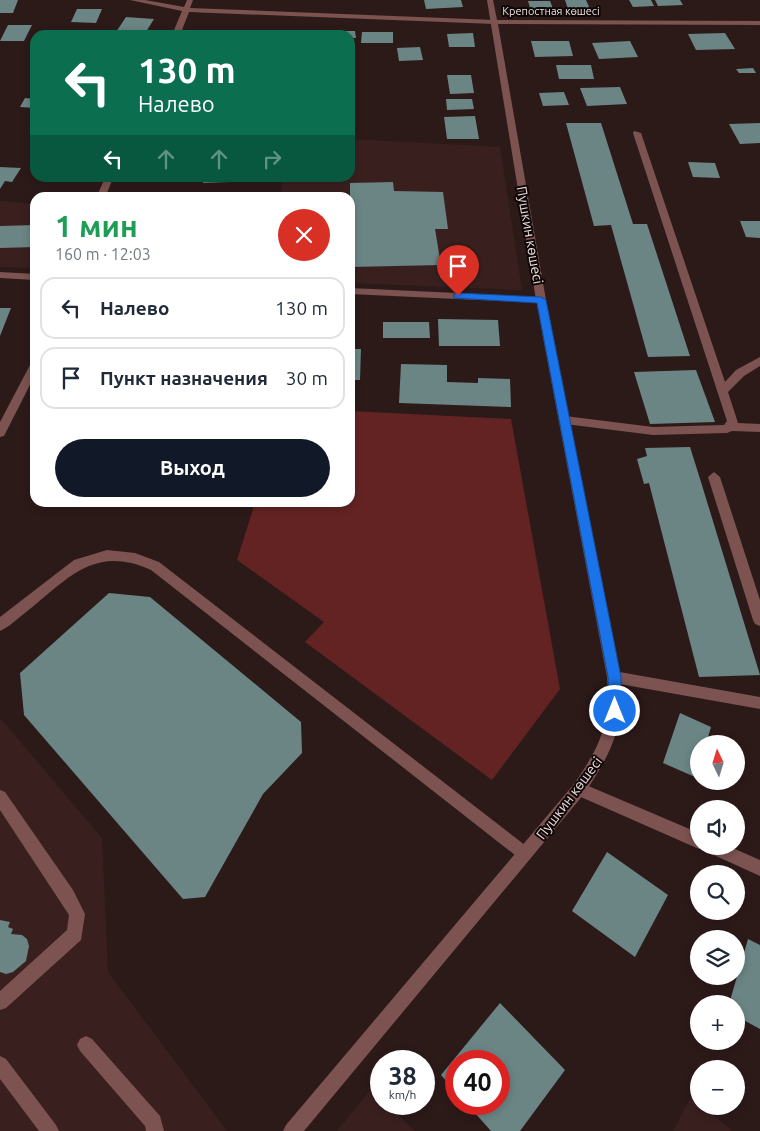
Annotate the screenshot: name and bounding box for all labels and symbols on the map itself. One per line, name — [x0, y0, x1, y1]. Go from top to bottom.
street label: Крепостная көшесі — [502, 5, 600, 17]
street label: Пушкин көшесі — [514, 185, 546, 285]
pin — [437, 245, 479, 296]
position arrow — [588, 684, 640, 736]
north arrow — [690, 735, 745, 790]
street label: Пушкин көшесі — [533, 754, 605, 842]
speed limit sign: 40 — [445, 1050, 510, 1115]

